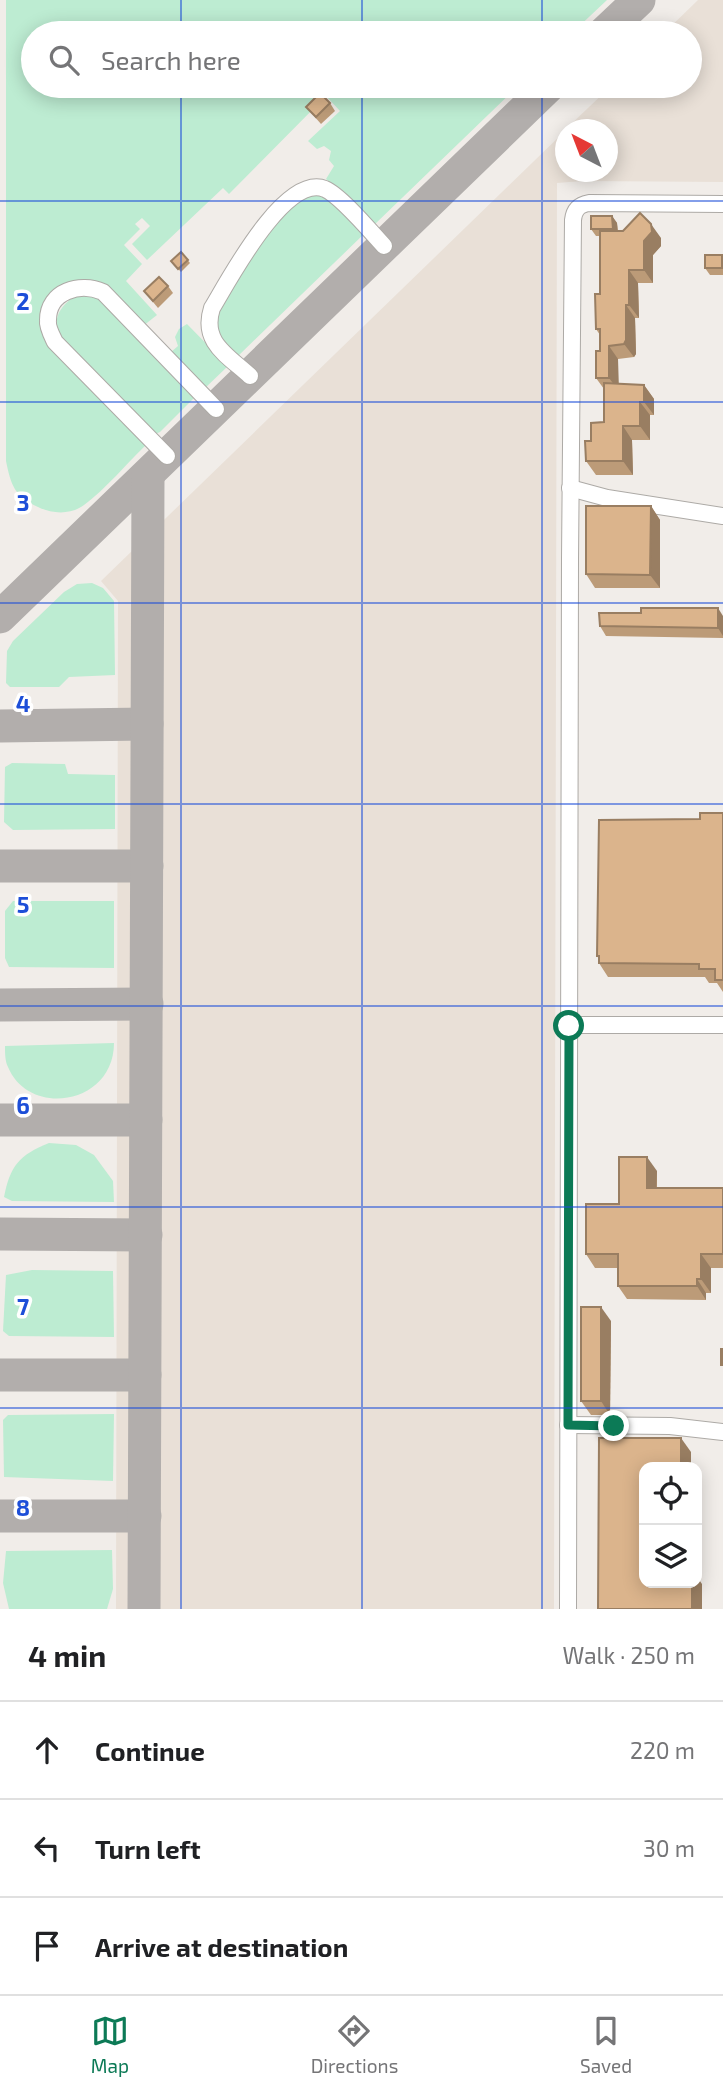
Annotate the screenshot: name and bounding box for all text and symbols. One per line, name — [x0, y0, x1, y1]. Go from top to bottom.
search box — [21, 21, 702, 98]
icon: search — [45, 41, 83, 79]
text: Search here — [101, 44, 241, 75]
north arrow — [555, 119, 618, 182]
text: 2 — [16, 287, 30, 315]
text: 3 — [16, 488, 30, 516]
text: 4 — [16, 689, 30, 717]
text: 5 — [17, 890, 29, 918]
route start — [553, 1010, 584, 1041]
text: 6 — [16, 1091, 30, 1119]
text: 7 — [17, 1292, 29, 1320]
route end — [598, 1410, 629, 1441]
map controls — [639, 1462, 702, 1588]
button: locate — [639, 1462, 702, 1525]
text: 8 — [16, 1493, 30, 1521]
button: layers — [639, 1525, 702, 1588]
text: 4 min — [28, 1637, 106, 1673]
text: Walk · 250 m — [562, 1641, 695, 1669]
icon: ahead — [28, 1731, 66, 1769]
text: Continue — [95, 1735, 205, 1766]
text: 220 m — [630, 1736, 695, 1764]
icon: left — [28, 1829, 66, 1867]
text: Turn left — [95, 1833, 201, 1864]
text: 30 m — [643, 1834, 695, 1862]
icon: arrive — [28, 1927, 66, 1965]
text: Arrive at destination — [95, 1931, 348, 1962]
tab: Map — [91, 2012, 129, 2077]
tab: Directions — [311, 2012, 398, 2077]
tab: Saved — [580, 2012, 632, 2077]

